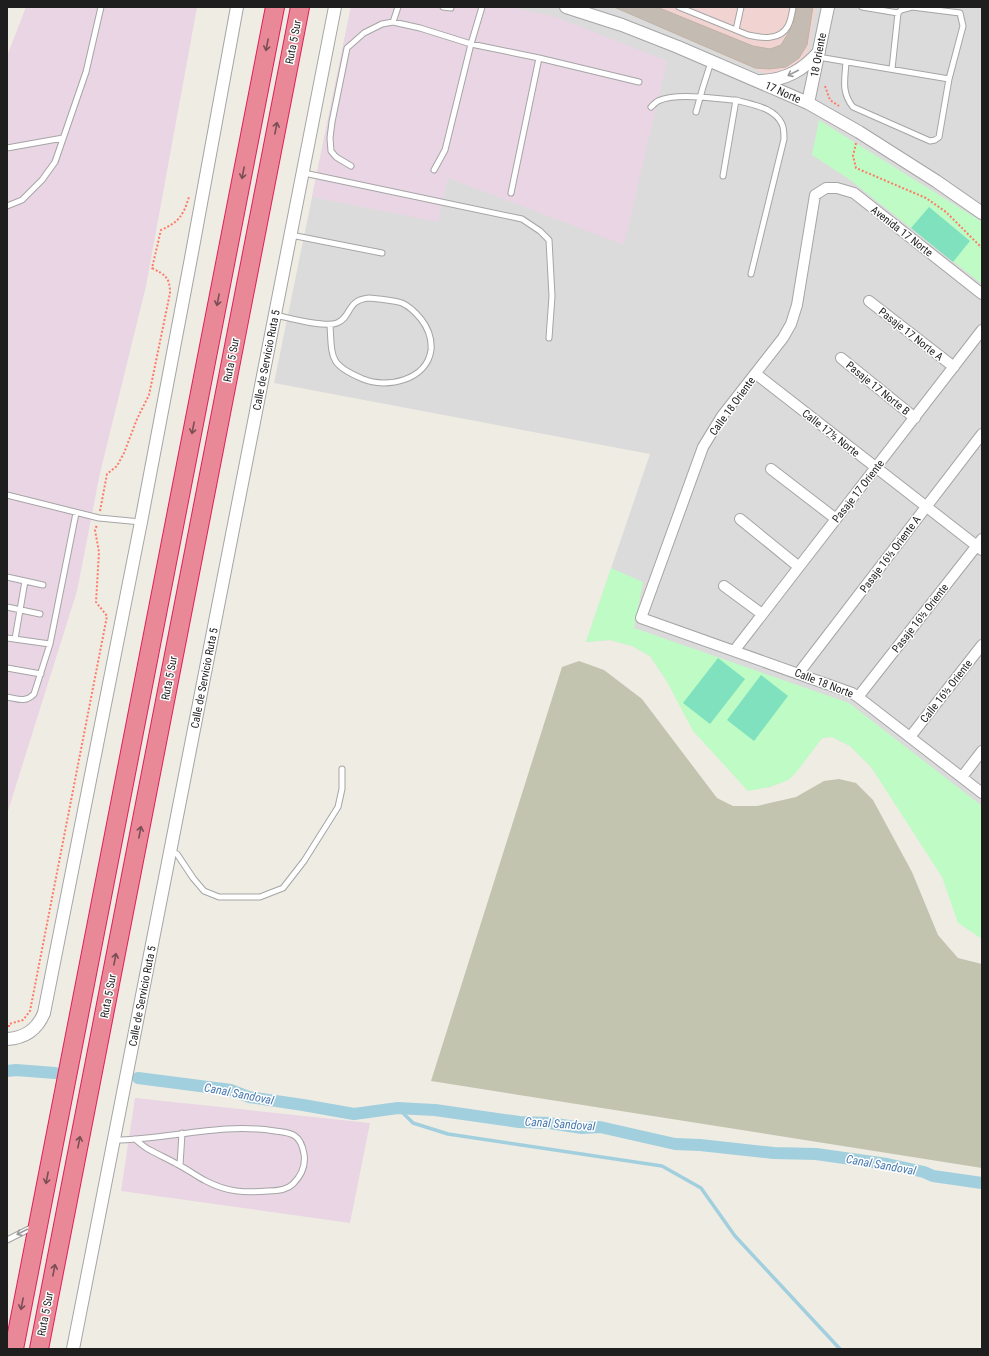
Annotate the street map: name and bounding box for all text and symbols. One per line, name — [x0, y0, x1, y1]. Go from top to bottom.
street label: Ruta 5 Sur — [283, 18, 304, 65]
street label: 18 Oriente — [808, 32, 829, 78]
one-way arrow — [263, 38, 271, 51]
one-way arrow — [787, 70, 799, 78]
street label: 17 Norte — [763, 79, 803, 106]
one-way arrow — [273, 122, 281, 135]
one-way arrow — [238, 166, 246, 179]
street label: Avenida 17 Norte — [868, 203, 935, 260]
one-way arrow — [213, 294, 221, 307]
street label: Pasaje 17 Norte A — [876, 305, 946, 364]
street label: Calle de Servicio Ruta 5 — [250, 309, 283, 411]
street label: Ruta 5 Sur — [221, 336, 242, 383]
street label: Pasaje 17 Norte B — [843, 359, 912, 418]
street label: Calle 18 Oriente — [707, 375, 758, 438]
street label: Calle 17½ Norte — [799, 407, 862, 460]
one-way arrow — [189, 421, 197, 434]
street label: Pasaje 17 Oriente — [830, 457, 887, 525]
street label: Pasaje 16½ Oriente A — [857, 513, 924, 595]
street label: Pasaje 16½ Oriente — [889, 581, 951, 655]
street label: Calle de Servicio Ruta 5 — [188, 627, 221, 729]
street label: Ruta 5 Sur — [159, 654, 180, 701]
street label: Calle 16½ Oriente — [918, 657, 975, 725]
street label: Calle 18 Norte — [793, 666, 855, 701]
one-way arrow — [136, 826, 144, 839]
street label: Calle de Servicio Ruta 5 — [126, 945, 159, 1047]
one-way arrow — [111, 953, 119, 966]
street label: Ruta 5 Sur — [98, 972, 119, 1019]
water label: Canal Sandoval — [203, 1080, 275, 1108]
water label: Canal Sandoval — [524, 1115, 596, 1133]
one-way arrow — [76, 1136, 84, 1149]
water label: Canal Sandoval — [845, 1152, 917, 1178]
one-way arrow — [42, 1171, 50, 1184]
one-way arrow — [17, 1229, 29, 1237]
one-way arrow — [51, 1263, 59, 1276]
street label: Ruta 5 Sur — [35, 1290, 56, 1337]
one-way arrow — [18, 1297, 26, 1310]

